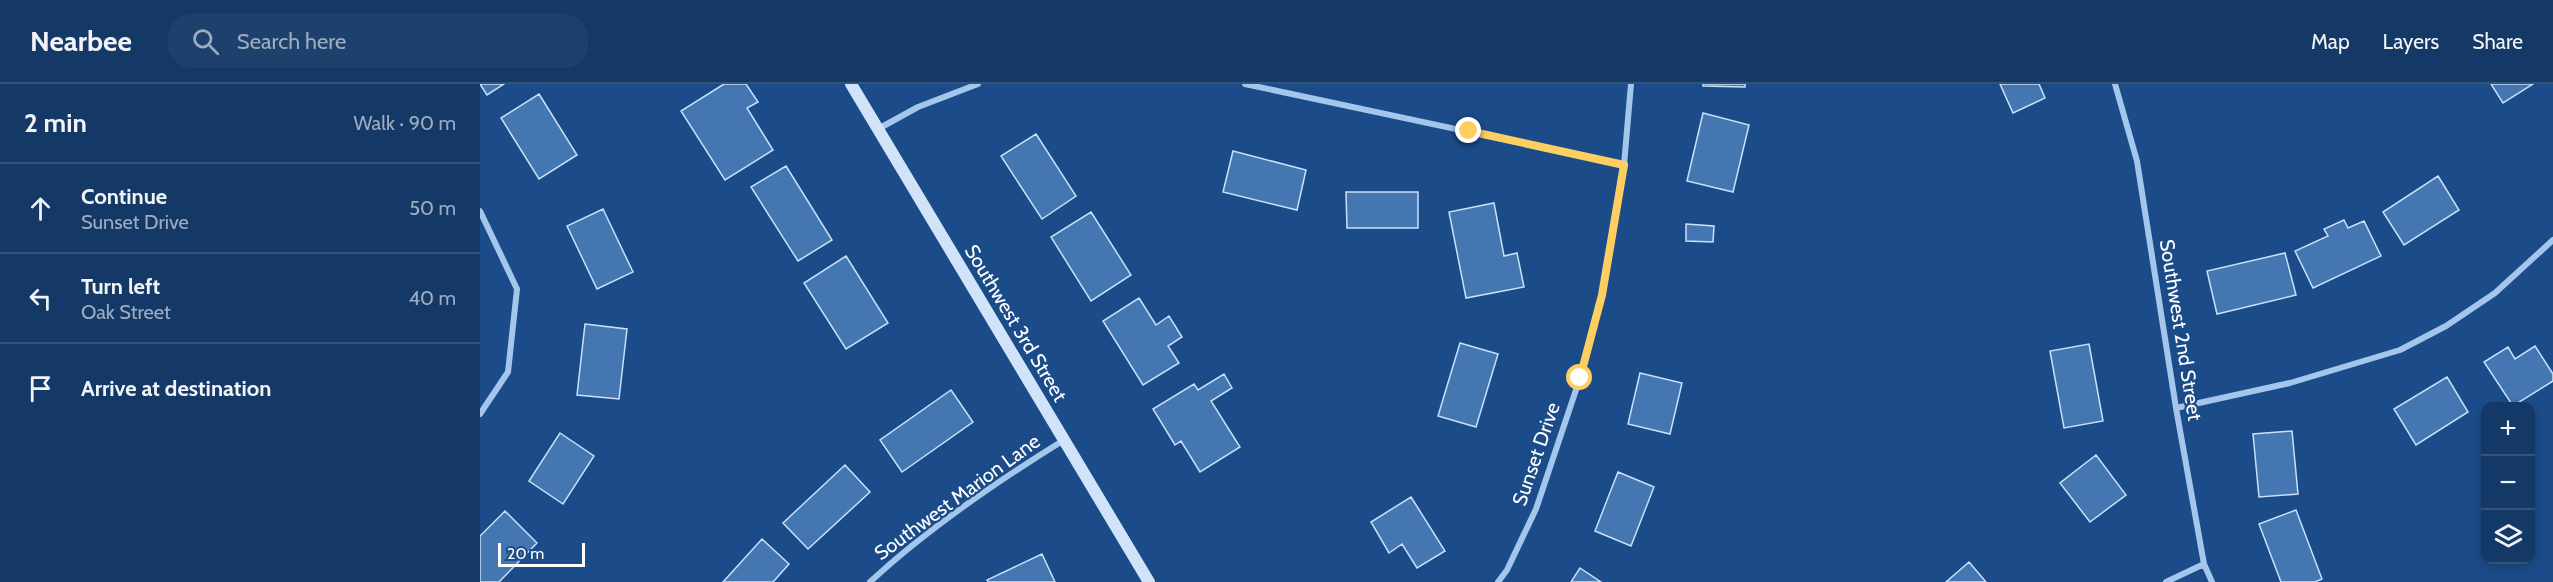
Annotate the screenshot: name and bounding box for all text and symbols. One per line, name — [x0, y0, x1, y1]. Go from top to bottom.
search box — [168, 14, 588, 68]
text: Nearbee — [30, 24, 132, 58]
icon: search — [189, 25, 222, 58]
text: Search here — [237, 28, 346, 55]
text: Map — [2311, 29, 2350, 54]
text: Layers — [2383, 29, 2439, 54]
text: Share — [2472, 29, 2523, 54]
text: 2 min — [24, 107, 87, 139]
text: Walk · 90 m — [353, 111, 456, 135]
route end — [1455, 117, 1481, 143]
text: Continue — [81, 183, 167, 210]
icon: ahead — [24, 192, 57, 225]
text: 50 m — [409, 196, 456, 220]
text: Sunset Drive — [81, 210, 189, 234]
street label: Southwest 2nd Street — [2155, 238, 2207, 423]
street label: Southwest 3rd Street — [960, 240, 1072, 406]
text: Turn left — [81, 273, 160, 300]
icon: left — [24, 282, 57, 315]
text: 40 m — [408, 286, 456, 310]
text: Oak Street — [81, 300, 171, 324]
route start — [1566, 364, 1592, 390]
icon: arrive — [24, 372, 57, 405]
text: Arrive at destination — [81, 375, 271, 402]
street label: Sunset Drive — [1507, 399, 1565, 509]
map controls — [2481, 402, 2535, 564]
button: + — [2481, 402, 2535, 456]
street label: Southwest Marion Lane — [870, 429, 1044, 565]
button: − — [2481, 456, 2535, 510]
button: layers — [2481, 510, 2535, 564]
scale bar — [498, 540, 585, 568]
text: 20 m — [507, 544, 544, 563]

